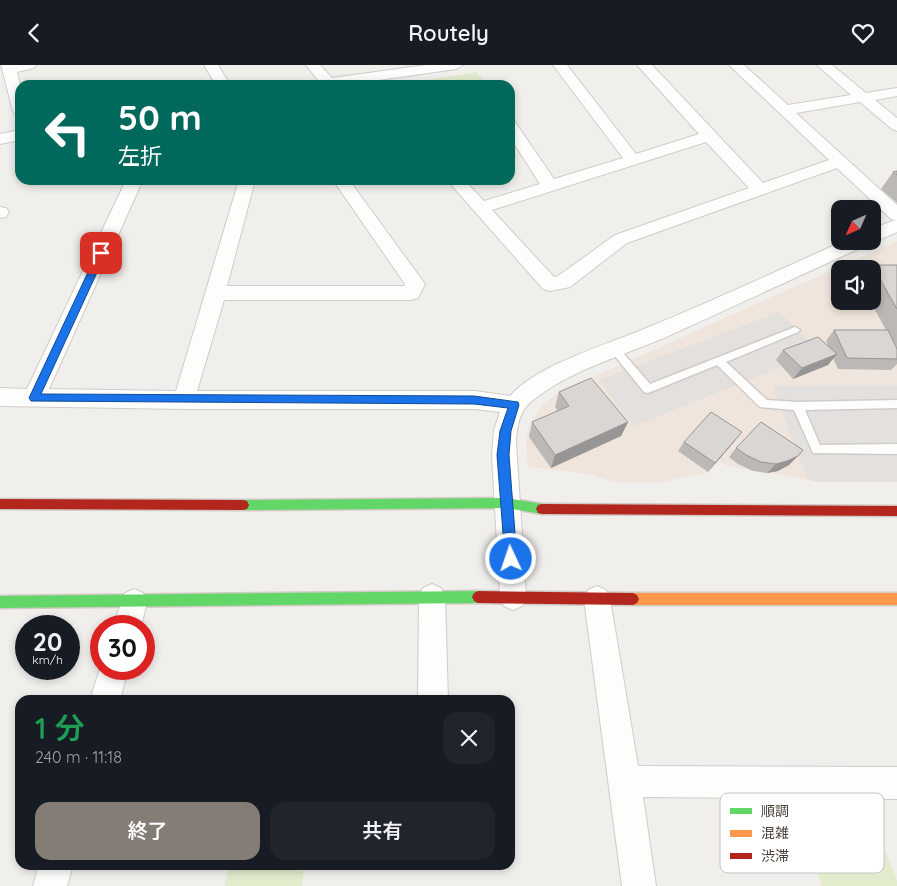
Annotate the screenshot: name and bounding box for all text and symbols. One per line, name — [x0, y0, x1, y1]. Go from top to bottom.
icon: back — [20, 19, 48, 47]
text: Routely — [408, 19, 489, 47]
icon: heart — [849, 19, 877, 47]
text: 50 m — [118, 95, 202, 139]
icon: left — [35, 100, 100, 165]
text: 左折 — [118, 142, 162, 170]
north arrow — [831, 200, 881, 250]
map controls — [831, 200, 881, 310]
pin — [80, 232, 122, 274]
icon: arrive — [87, 239, 115, 267]
button: sound — [831, 260, 881, 310]
position arrow — [484, 532, 536, 584]
speed limit sign: 30 — [90, 615, 155, 680]
text: 20 — [33, 626, 62, 657]
text: km/h — [32, 652, 63, 667]
text: 1 分 — [35, 709, 85, 747]
button: close — [443, 712, 495, 764]
text: 240 m · 11:18 — [35, 747, 122, 767]
legend — [720, 793, 884, 873]
button: 終了 — [35, 802, 260, 860]
button: 共有 — [270, 802, 495, 860]
text: 順調 — [761, 802, 789, 820]
text: 混雑 — [761, 824, 789, 842]
text: 渋滞 — [761, 847, 789, 865]

